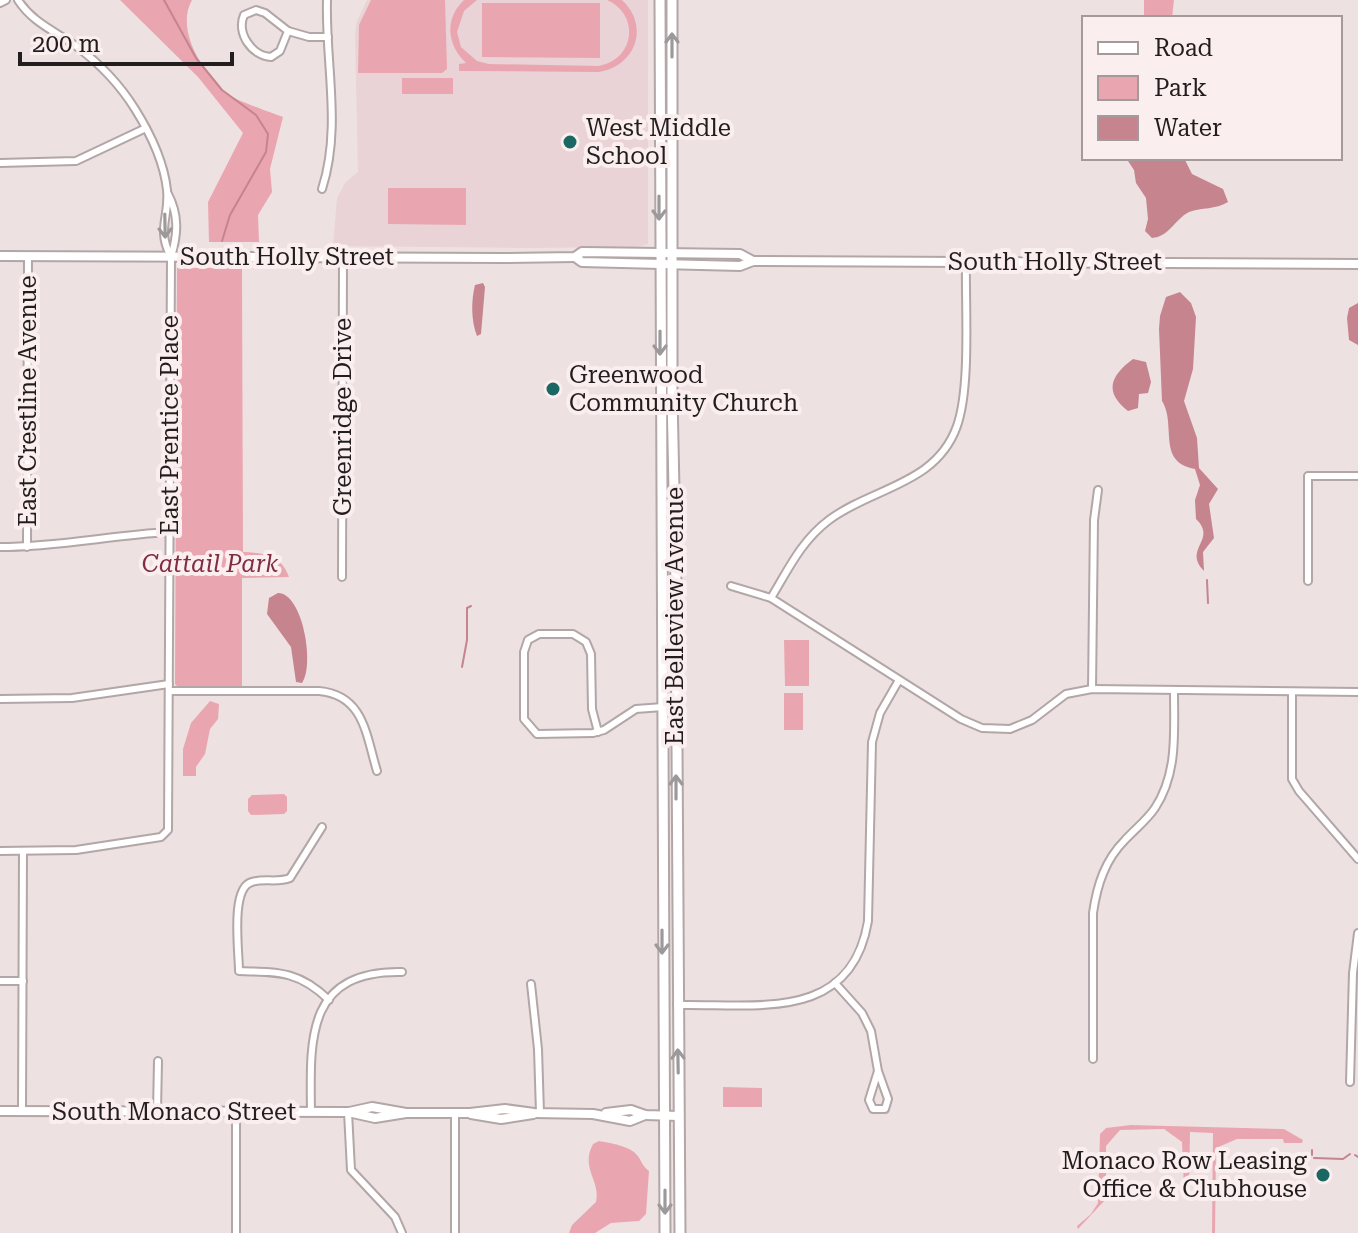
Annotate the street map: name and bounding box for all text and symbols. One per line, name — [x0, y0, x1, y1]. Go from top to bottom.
scale bar — [20, 16, 232, 66]
legend — [1082, 16, 1342, 160]
text: 200 m — [32, 30, 100, 58]
one-way arrow — [664, 32, 680, 59]
text: Road — [1154, 34, 1213, 62]
text: Park — [1154, 74, 1207, 102]
place label: West Middle School — [586, 114, 731, 170]
text: Water — [1154, 114, 1222, 142]
marker: West Middle School — [561, 133, 579, 151]
one-way arrow — [651, 194, 667, 221]
one-way arrow — [157, 212, 172, 239]
street label: South Holly Street — [180, 243, 394, 271]
street label: South Holly Street — [948, 248, 1162, 276]
street label: East Crestline Avenue — [14, 275, 42, 527]
street label: East Prentice Place — [156, 315, 184, 535]
street label: Greenridge Drive — [329, 318, 357, 516]
one-way arrow — [652, 329, 668, 356]
place label: Greenwood Community Church — [569, 361, 798, 417]
marker: Greenwood Community Church — [544, 380, 562, 398]
street label: East Belleview Avenue — [661, 487, 689, 745]
park label: Cattail Park — [142, 550, 278, 578]
one-way arrow — [668, 774, 684, 801]
one-way arrow — [655, 928, 670, 955]
one-way arrow — [670, 1048, 686, 1075]
street label: South Monaco Street — [52, 1098, 296, 1126]
place label: Monaco Row Leasing Office & Clubhouse — [1061, 1147, 1307, 1203]
marker: Monaco Row Leasing Office & Clubhouse — [1314, 1166, 1332, 1184]
one-way arrow — [657, 1188, 672, 1215]

